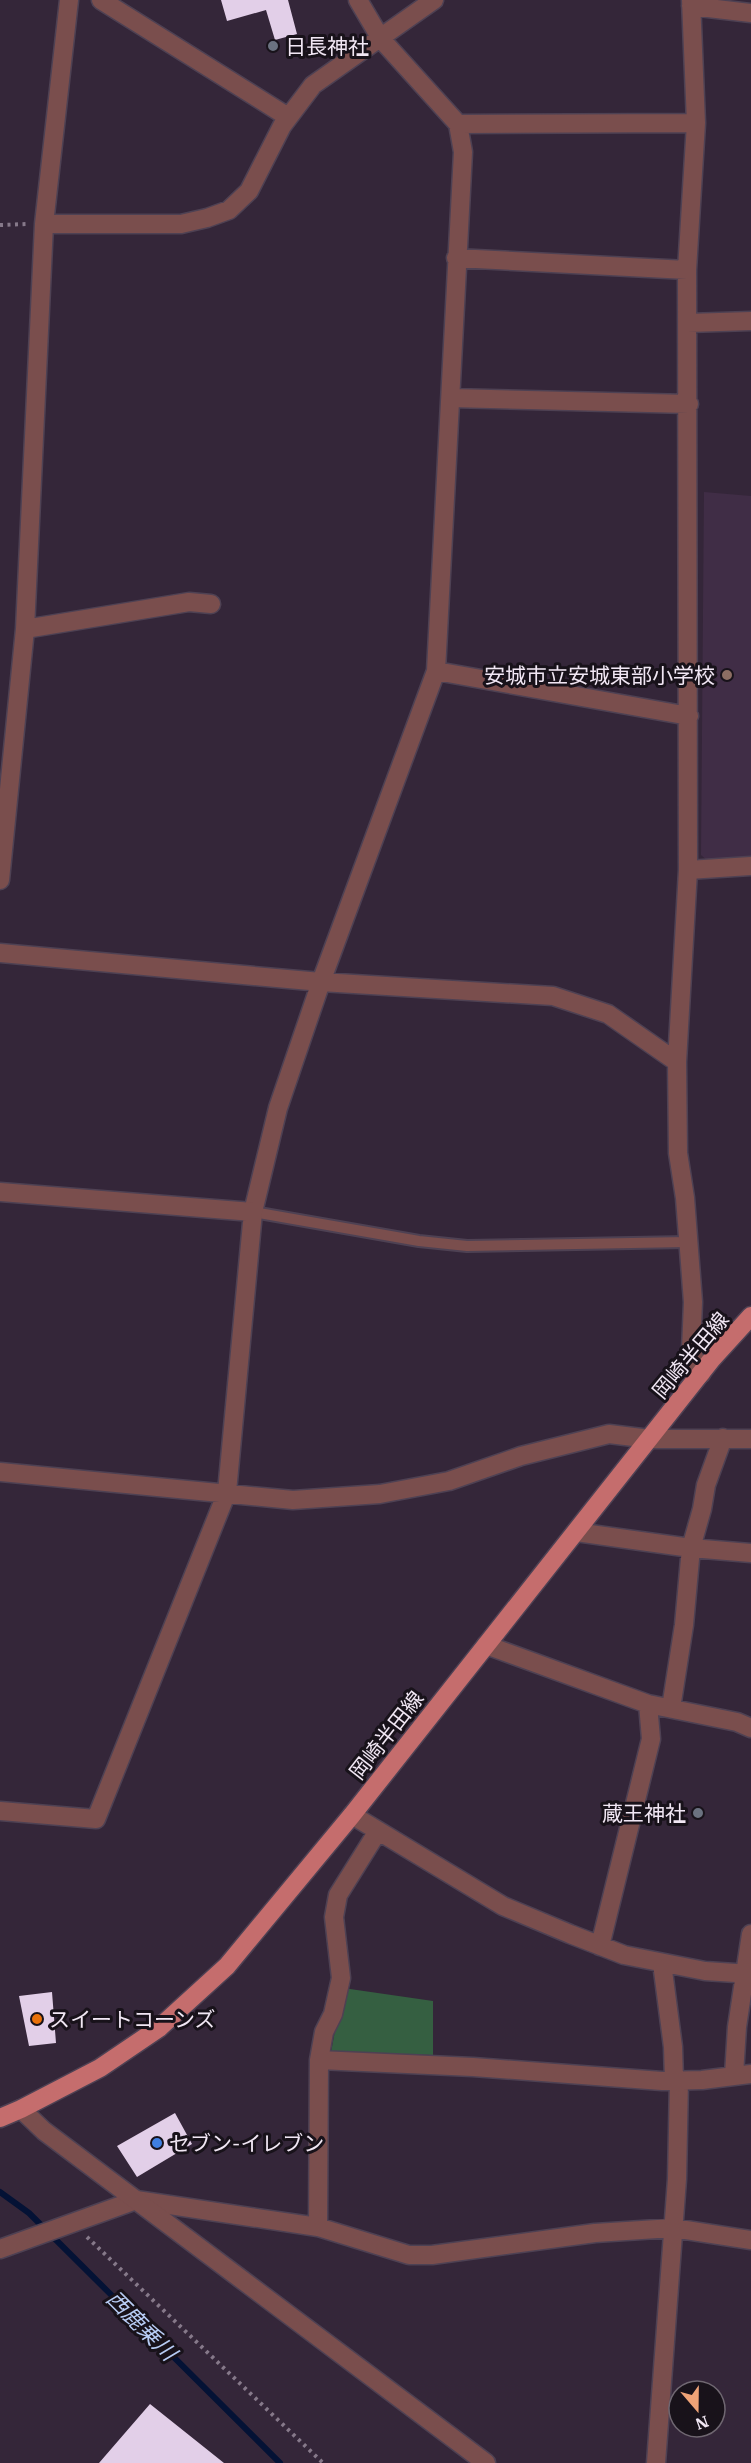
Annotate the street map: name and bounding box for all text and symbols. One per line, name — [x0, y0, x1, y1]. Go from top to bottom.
place label: 日長神社 — [285, 32, 369, 60]
marker: 日長神社 — [266, 39, 280, 53]
place label: 安城市立安城東部小学校 — [484, 661, 715, 689]
marker: 安城市立安城東部小学校 — [720, 668, 734, 682]
street label: 岡崎半田線 — [646, 1306, 734, 1404]
street label: 岡崎半田線 — [343, 1685, 429, 1785]
place label: 蔵王神社 — [602, 1799, 686, 1827]
marker: 蔵王神社 — [691, 1806, 705, 1820]
place label: スイートコーンズ — [49, 2005, 216, 2033]
marker: スイートコーンズ — [30, 2012, 44, 2026]
place label: セブン-イレブン — [169, 2129, 324, 2157]
marker: セブン-イレブン — [150, 2136, 164, 2150]
water label: 西鹿乗川 — [101, 2284, 185, 2368]
north arrow — [667, 2379, 727, 2439]
text: N — [693, 2412, 711, 2435]

